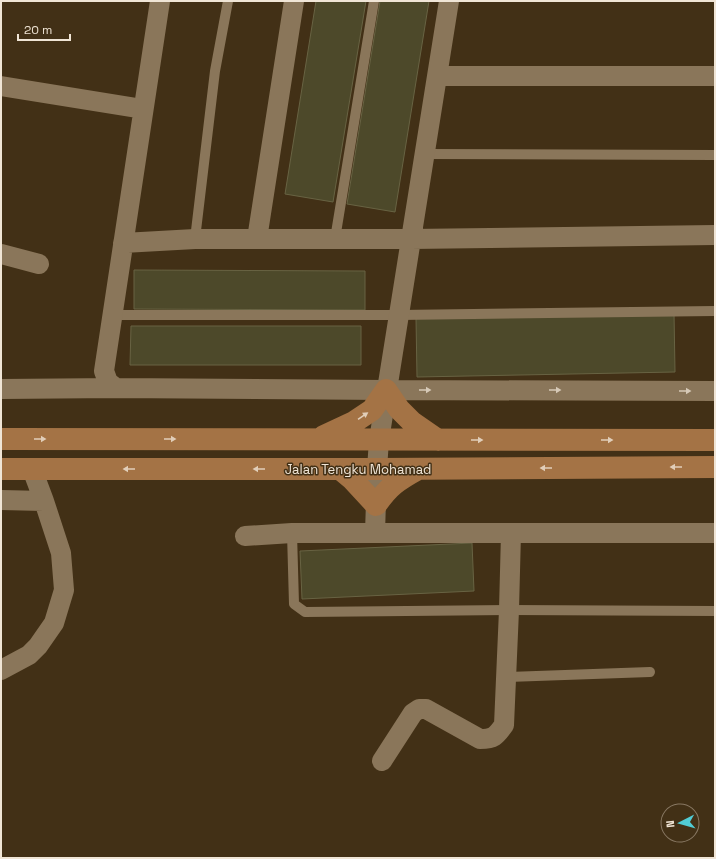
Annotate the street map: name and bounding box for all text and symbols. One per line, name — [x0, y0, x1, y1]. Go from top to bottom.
scale bar — [18, 16, 70, 42]
text: 20 m — [24, 22, 52, 38]
one-way arrow — [419, 387, 432, 393]
one-way arrow — [549, 387, 562, 393]
one-way arrow — [679, 387, 691, 394]
one-way arrow — [358, 412, 368, 420]
one-way arrow — [34, 436, 47, 442]
one-way arrow — [164, 436, 177, 442]
one-way arrow — [471, 437, 484, 443]
one-way arrow — [601, 437, 614, 443]
street label: Jalan Tengku Mohamad — [285, 461, 431, 478]
one-way arrow — [669, 464, 682, 470]
one-way arrow — [539, 465, 552, 471]
one-way arrow — [122, 466, 135, 472]
one-way arrow — [252, 466, 265, 472]
north arrow — [660, 803, 700, 843]
text: N — [663, 820, 677, 828]

